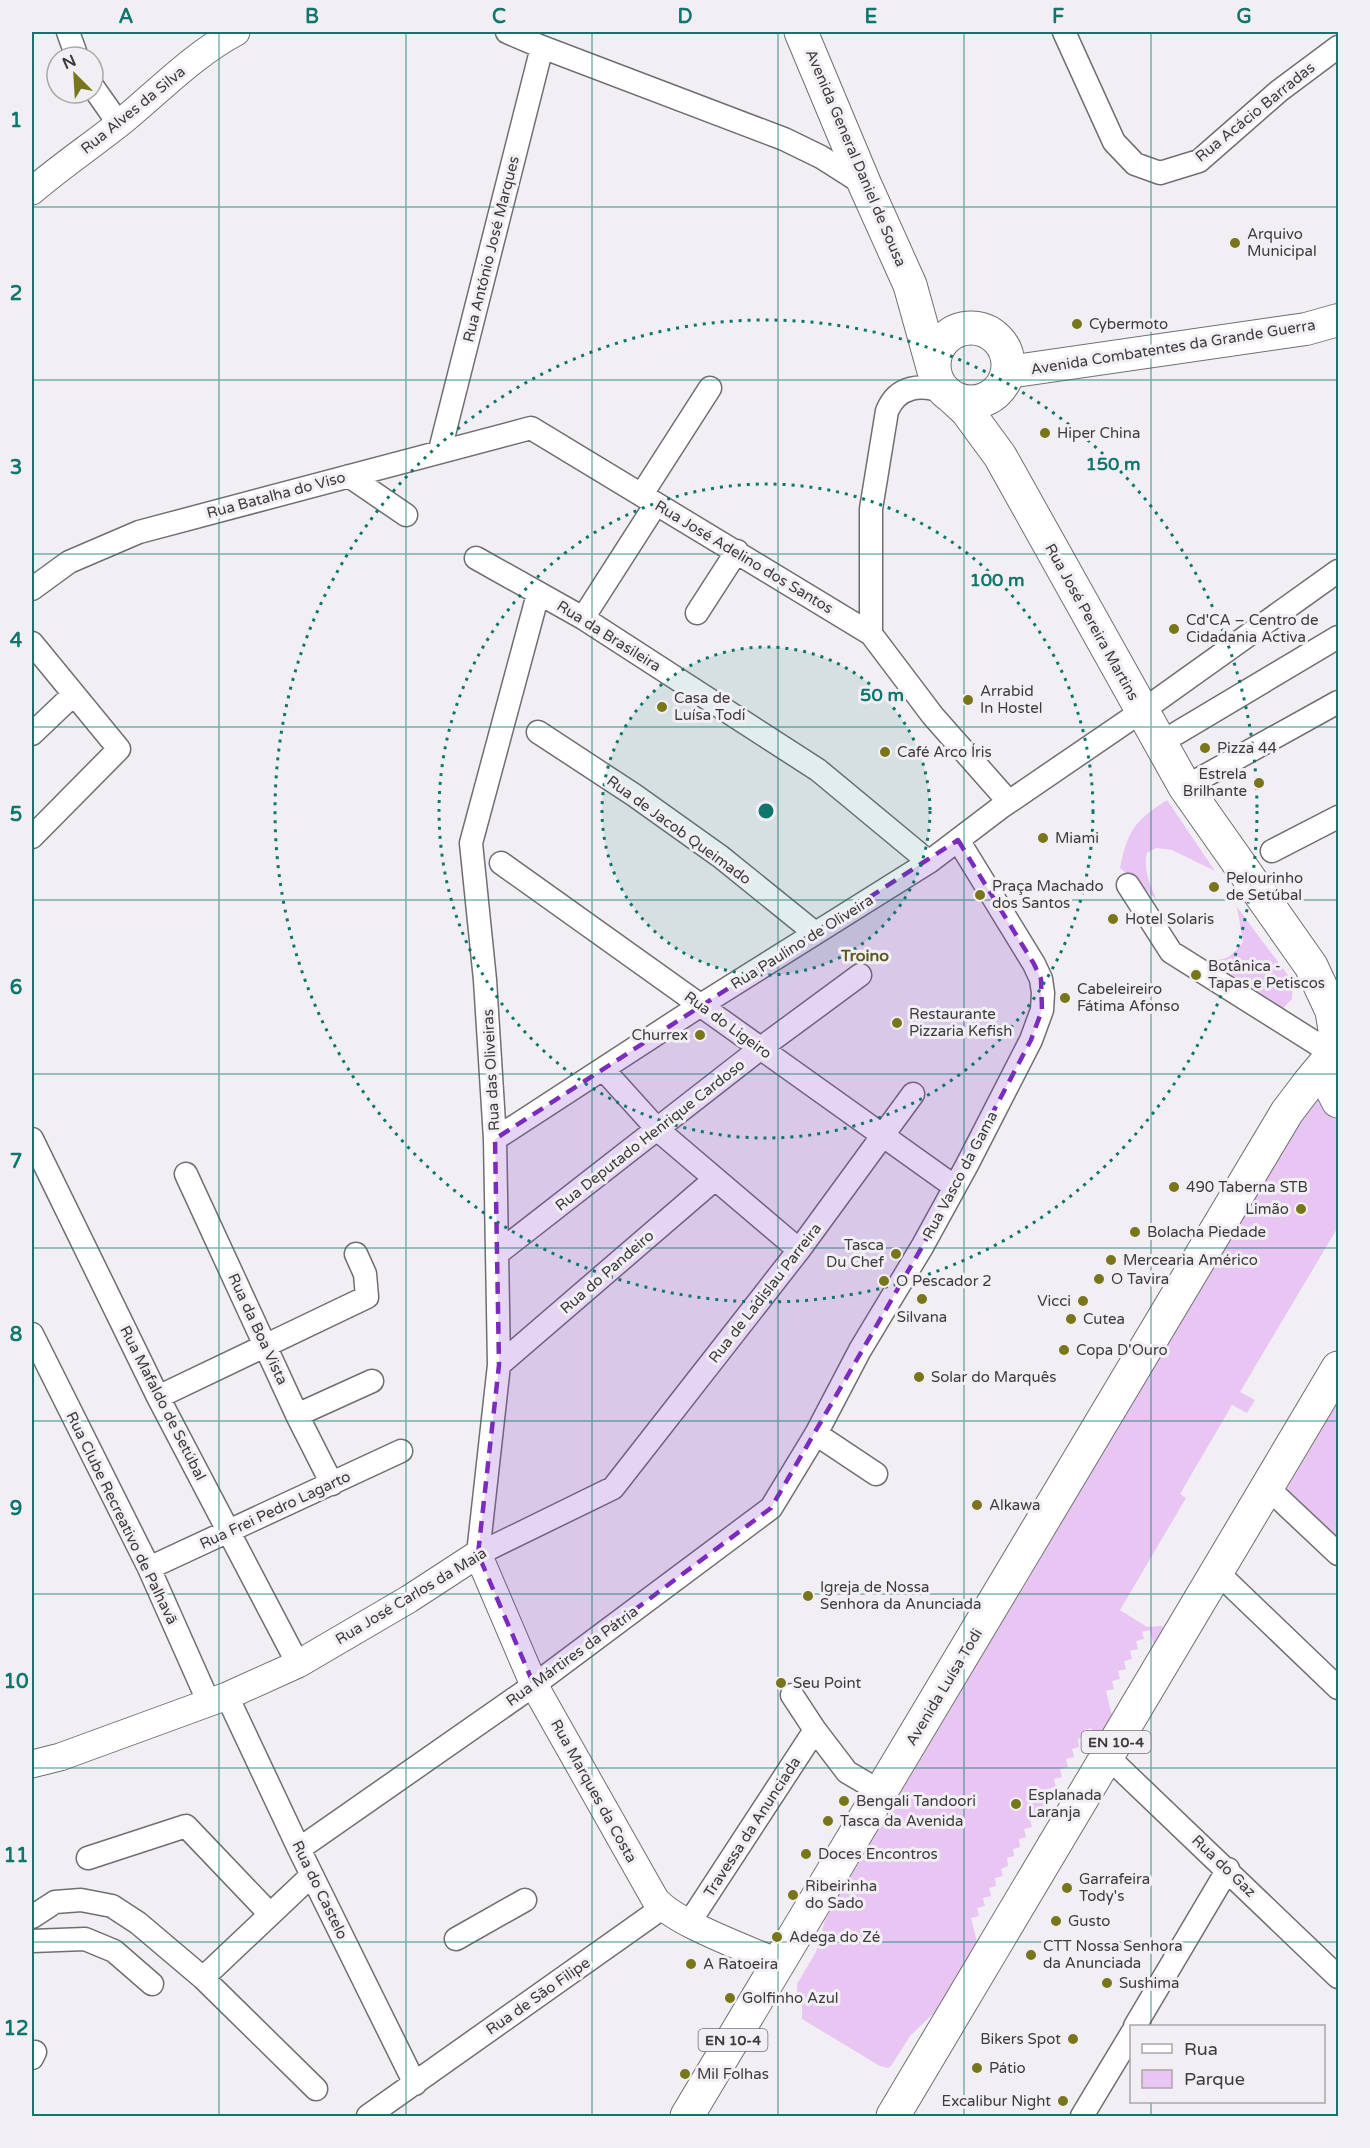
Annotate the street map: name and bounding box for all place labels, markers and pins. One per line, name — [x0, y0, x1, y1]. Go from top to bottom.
place label: Arquivo Municipal — [1247, 225, 1317, 260]
marker: Arquivo Municipal — [1228, 236, 1242, 250]
place label: Cybermoto — [1089, 315, 1168, 333]
marker: Cybermoto — [1070, 317, 1084, 331]
place label: Hiper China — [1057, 424, 1140, 442]
marker: Hiper China — [1038, 426, 1052, 440]
place label: Cd'CA – Centro de Cidadania Activa — [1186, 611, 1319, 646]
marker: Cd'CA – Centro de Cidadania Activa — [1167, 622, 1181, 636]
place label: Arrabid In Hostel — [980, 682, 1042, 717]
place label: Casa de Luísa Todi — [674, 689, 746, 724]
marker: Arrabid In Hostel — [961, 693, 975, 707]
marker: Casa de Luísa Todi — [655, 700, 669, 714]
place label: Pizza 44 — [1217, 739, 1277, 757]
marker: Pizza 44 — [1198, 741, 1212, 755]
place label: Café Arco Íris — [897, 743, 992, 761]
marker: Café Arco Íris — [878, 745, 892, 759]
place label: Estrela Brilhante — [1183, 765, 1247, 800]
marker: Estrela Brilhante — [1252, 776, 1266, 790]
centre of rings — [756, 801, 776, 821]
place label: Miami — [1055, 829, 1099, 847]
marker: Miami — [1036, 831, 1050, 845]
place label: Pelourinho de Setúbal — [1226, 869, 1303, 904]
place label: Praça Machado dos Santos — [992, 877, 1104, 912]
marker: Pelourinho de Setúbal — [1207, 880, 1221, 894]
marker: Praça Machado dos Santos — [973, 888, 987, 902]
place label: Hotel Solaris — [1125, 910, 1214, 928]
marker: Hotel Solaris — [1106, 912, 1120, 926]
place label: Botânica - Tapas e Petiscos — [1208, 957, 1325, 992]
marker: Botânica - Tapas e Petiscos — [1189, 968, 1203, 982]
place label: Cabeleireiro Fátima Afonso — [1077, 980, 1180, 1015]
marker: Cabeleireiro Fátima Afonso — [1058, 991, 1072, 1005]
place label: Restaurante Pizzaria Kefish — [909, 1005, 1012, 1040]
marker: Restaurante Pizzaria Kefish — [890, 1016, 904, 1030]
place label: Churrex — [632, 1026, 688, 1044]
marker: Churrex — [693, 1028, 707, 1042]
place label: 490 Taberna STB — [1186, 1178, 1308, 1196]
marker: 490 Taberna STB — [1167, 1180, 1181, 1194]
place label: Limão — [1245, 1200, 1289, 1218]
marker: Limão — [1294, 1202, 1308, 1216]
place label: Bolacha Piedade — [1147, 1223, 1266, 1241]
marker: Bolacha Piedade — [1128, 1225, 1142, 1239]
place label: Tasca Du Chef — [826, 1236, 884, 1271]
marker: Tasca Du Chef — [889, 1247, 903, 1261]
place label: Mercearia Américo — [1123, 1251, 1258, 1269]
marker: Mercearia Américo — [1104, 1253, 1118, 1267]
place label: O Tavira — [1111, 1270, 1169, 1288]
place label: O Pescador 2 — [896, 1272, 992, 1290]
marker: O Tavira — [1092, 1272, 1106, 1286]
marker: O Pescador 2 — [877, 1274, 891, 1288]
marker: Silvana — [915, 1292, 929, 1306]
place label: Vicci — [1037, 1292, 1071, 1310]
marker: Vicci — [1076, 1294, 1090, 1308]
place label: Silvana — [897, 1308, 947, 1326]
place label: Cutea — [1083, 1310, 1125, 1328]
marker: Cutea — [1064, 1312, 1078, 1326]
place label: Copa D'Ouro — [1076, 1341, 1168, 1359]
marker: Copa D'Ouro — [1057, 1343, 1071, 1357]
place label: Solar do Marquês — [931, 1368, 1056, 1386]
marker: Solar do Marquês — [912, 1370, 926, 1384]
place label: Alkawa — [989, 1496, 1040, 1514]
marker: Alkawa — [970, 1498, 984, 1512]
place label: Igreja de Nossa Senhora da Anunciada — [820, 1578, 982, 1613]
marker: Igreja de Nossa Senhora da Anunciada — [801, 1589, 815, 1603]
place label: Seu Point — [793, 1674, 861, 1692]
marker: Seu Point — [774, 1676, 788, 1690]
place label: Esplanada Laranja — [1028, 1786, 1102, 1821]
place label: Bengali Tandoori — [856, 1792, 976, 1810]
marker: Bengali Tandoori — [837, 1794, 851, 1808]
marker: Esplanada Laranja — [1009, 1797, 1023, 1811]
place label: Tasca da Avenida — [840, 1812, 963, 1830]
marker: Tasca da Avenida — [821, 1814, 835, 1828]
place label: Doces Encontros — [818, 1845, 938, 1863]
marker: Doces Encontros — [799, 1847, 813, 1861]
place label: Garrafeira Tody's — [1079, 1870, 1150, 1905]
place label: Ribeirinha do Sado — [805, 1877, 877, 1912]
marker: Garrafeira Tody's — [1060, 1881, 1074, 1895]
marker: Ribeirinha do Sado — [786, 1888, 800, 1902]
place label: Gusto — [1068, 1912, 1110, 1930]
marker: Gusto — [1049, 1914, 1063, 1928]
place label: Adega do Zé — [789, 1928, 880, 1946]
marker: Adega do Zé — [770, 1930, 784, 1944]
place label: CTT Nossa Senhora da Anunciada — [1043, 1937, 1183, 1972]
marker: CTT Nossa Senhora da Anunciada — [1024, 1948, 1038, 1962]
place label: A Ratoeira — [703, 1955, 778, 1973]
marker: A Ratoeira — [684, 1957, 698, 1971]
place label: Sushima — [1119, 1974, 1180, 1992]
marker: Sushima — [1100, 1976, 1114, 1990]
place label: Golfinho Azul — [742, 1989, 839, 2007]
marker: Golfinho Azul — [723, 1991, 737, 2005]
place label: Bikers Spot — [980, 2030, 1061, 2048]
marker: Bikers Spot — [1066, 2032, 1080, 2046]
place label: Pátio — [989, 2059, 1026, 2077]
marker: Pátio — [970, 2061, 984, 2075]
place label: Mil Folhas — [697, 2065, 769, 2083]
marker: Mil Folhas — [678, 2067, 692, 2081]
place label: Excalibur Night — [942, 2092, 1051, 2110]
marker: Excalibur Night — [1056, 2094, 1070, 2108]

